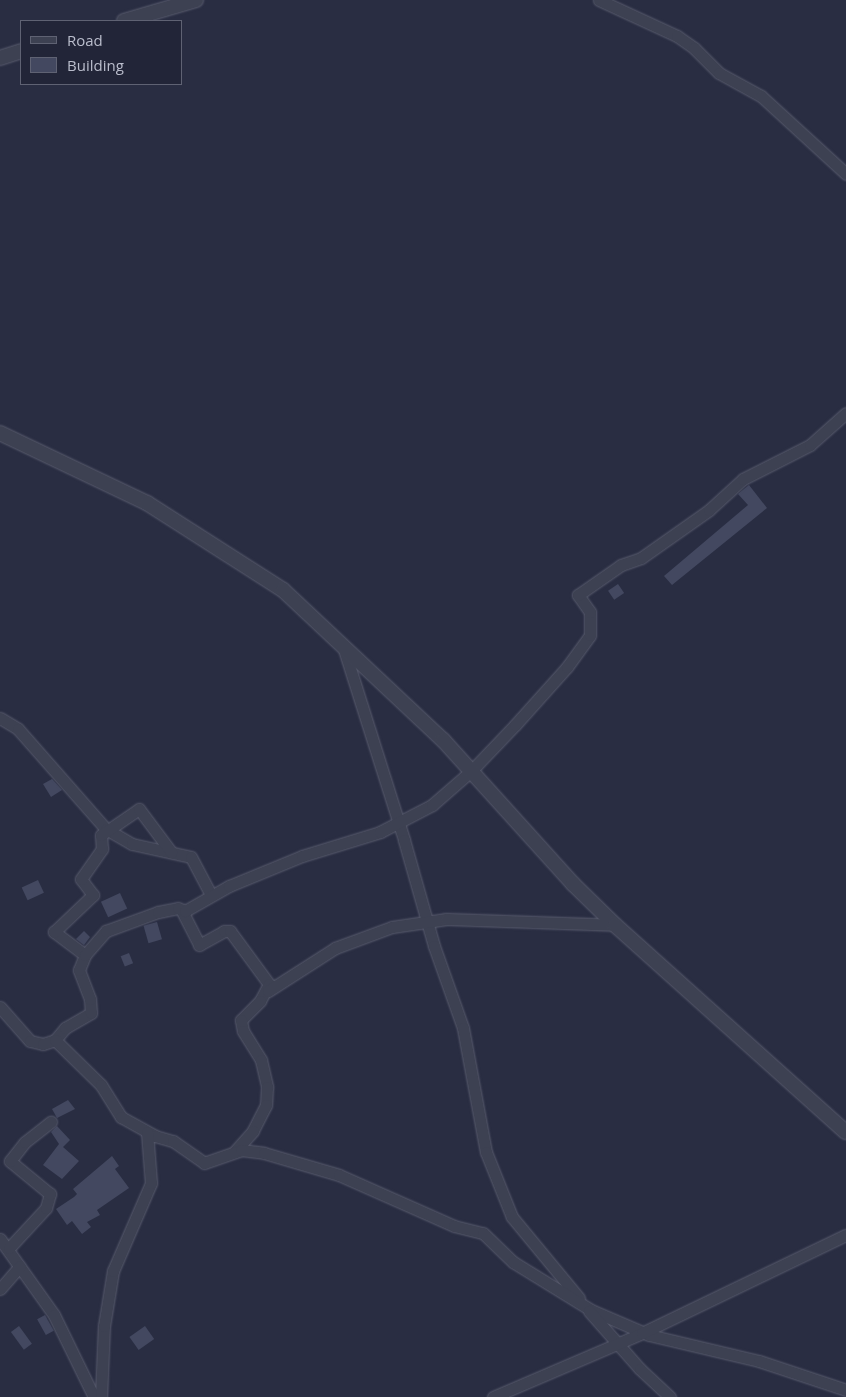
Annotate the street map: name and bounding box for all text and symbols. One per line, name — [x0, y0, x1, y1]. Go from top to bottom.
legend — [20, 20, 182, 85]
text: Road — [67, 30, 103, 50]
text: Building — [67, 55, 124, 75]

